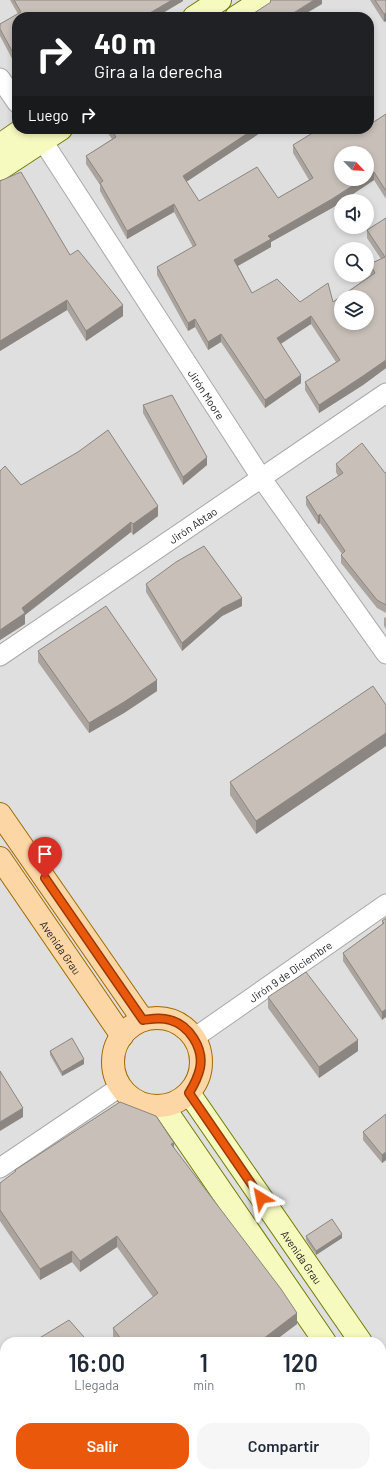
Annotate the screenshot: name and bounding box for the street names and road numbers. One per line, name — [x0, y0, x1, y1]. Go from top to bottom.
street label: Jirón Moore — [186, 367, 228, 422]
street label: Jirón Abtao — [166, 504, 219, 546]
street label: Avenida Grau — [38, 918, 84, 976]
street label: Jirón 9 de Diciembre — [246, 938, 334, 1004]
street label: Avenida Grau — [279, 1227, 325, 1286]

